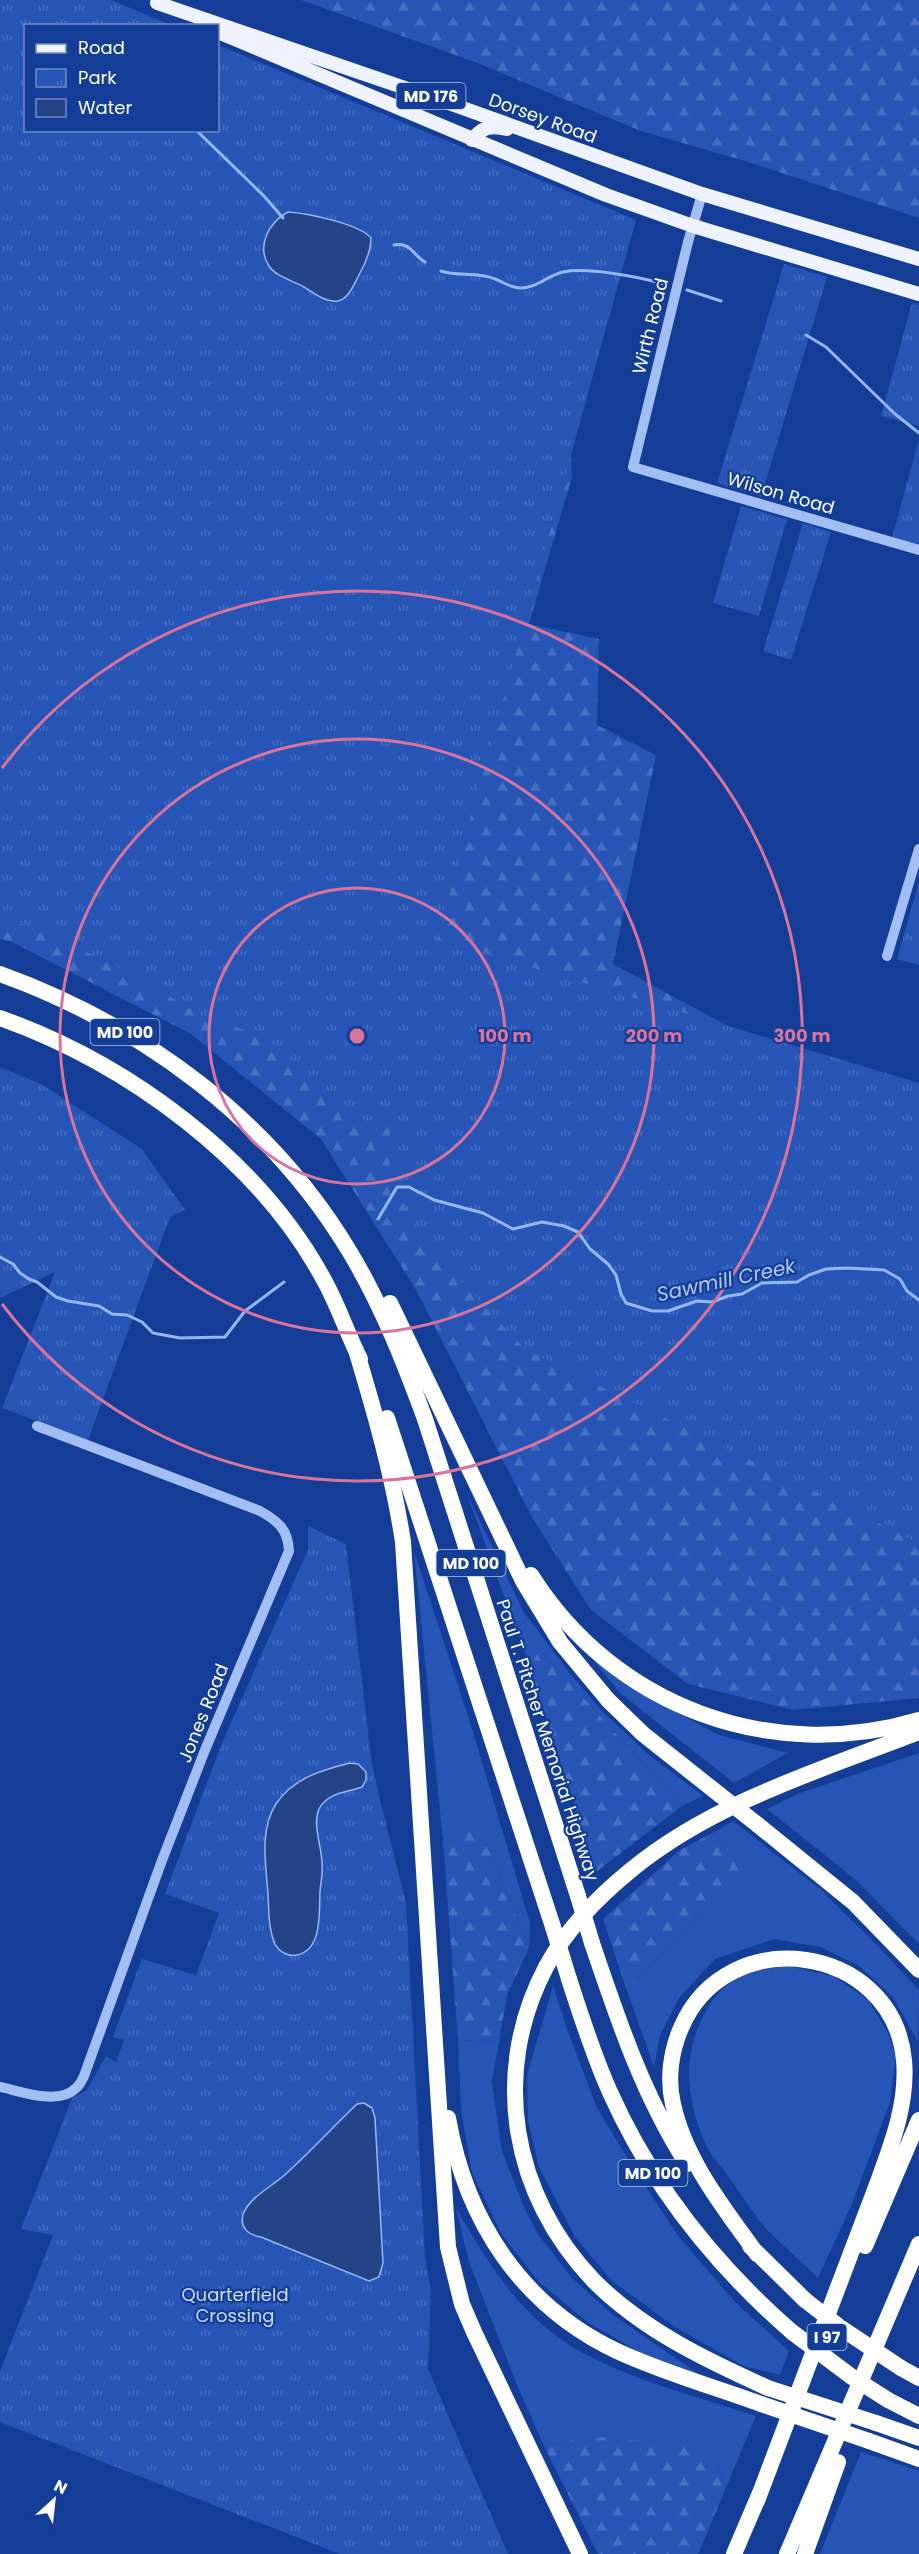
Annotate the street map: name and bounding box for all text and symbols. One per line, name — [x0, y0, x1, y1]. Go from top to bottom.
legend — [24, 24, 219, 132]
text: Road — [78, 35, 125, 60]
text: Park — [78, 65, 117, 90]
road number: MD 176 — [396, 83, 466, 109]
street label: Dorsey Road — [486, 87, 600, 149]
text: Water — [78, 95, 132, 120]
street label: Wirth Road — [626, 275, 674, 377]
street label: Wilson Road — [724, 466, 838, 520]
road number: MD 100 — [90, 1019, 160, 1045]
text: 100 m — [478, 1023, 532, 1048]
text: 200 m — [626, 1023, 682, 1048]
text: 300 m — [773, 1023, 831, 1048]
centre of rings — [347, 1026, 367, 1046]
water label: Sawmill Creek — [654, 1251, 799, 1308]
road number: MD 100 — [436, 1550, 506, 1576]
street label: Paul T. Pitcher Memorial Highway — [491, 1596, 605, 1884]
street label: Jones Road — [172, 1660, 234, 1766]
road number: MD 100 — [618, 2160, 688, 2186]
park label: Quarterfield Crossing — [181, 2282, 289, 2328]
road number: I 97 — [808, 2324, 846, 2350]
north arrow — [24, 2470, 84, 2530]
text: N — [50, 2474, 71, 2500]

